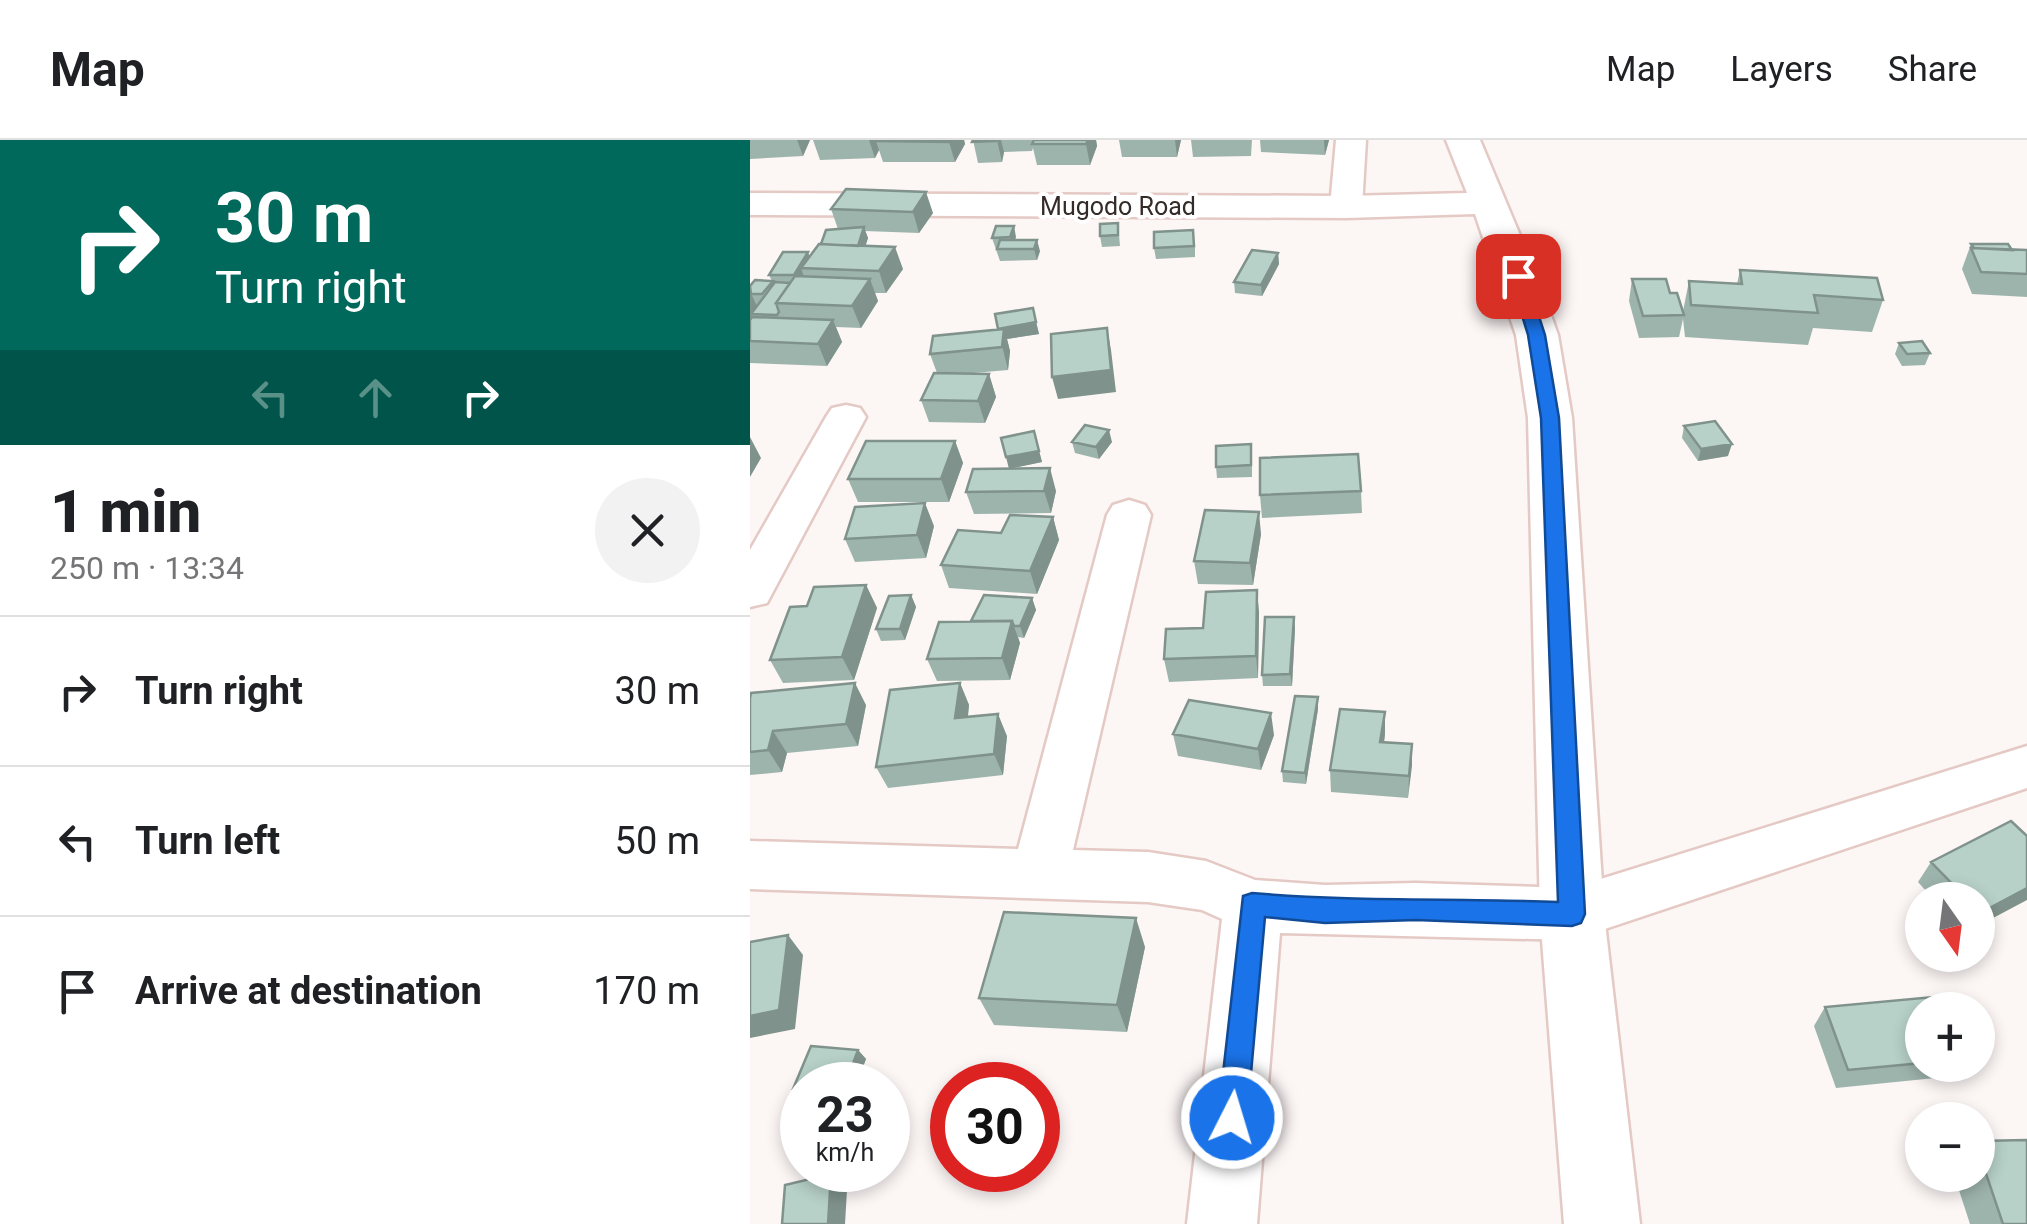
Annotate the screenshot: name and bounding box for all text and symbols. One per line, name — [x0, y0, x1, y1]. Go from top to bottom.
text: Map — [50, 41, 145, 98]
text: Map — [1606, 49, 1675, 90]
text: Layers — [1730, 49, 1833, 90]
text: Share — [1888, 49, 1977, 90]
text: 30 m — [215, 177, 373, 259]
icon: right — [50, 180, 180, 310]
street label: Mugodo Road — [1040, 192, 1196, 221]
pin — [1476, 234, 1561, 319]
icon: arrive — [1491, 249, 1546, 304]
text: Turn right — [215, 261, 407, 314]
icon: left — [243, 370, 298, 425]
icon: ahead — [348, 370, 403, 425]
icon: right — [453, 370, 508, 425]
text: 1 min — [50, 476, 201, 547]
button: close — [595, 478, 700, 583]
text: 250 m · 13:34 — [50, 549, 244, 587]
icon: right — [50, 664, 105, 719]
text: Turn right — [135, 669, 303, 713]
text: 30 m — [615, 669, 700, 713]
icon: left — [50, 814, 105, 869]
text: Turn left — [135, 819, 280, 863]
text: 50 m — [615, 819, 700, 863]
north arrow — [1905, 882, 1995, 972]
map controls — [1905, 882, 1995, 1192]
icon: arrive — [50, 964, 105, 1019]
text: Arrive at destination — [135, 969, 482, 1013]
text: 170 m — [593, 969, 700, 1013]
button: + — [1905, 992, 1995, 1082]
speed limit sign: 30 — [930, 1062, 1060, 1192]
position arrow — [1180, 1066, 1284, 1170]
text: 23 — [816, 1086, 874, 1144]
button: − — [1905, 1102, 1995, 1192]
text: km/h — [816, 1138, 874, 1167]

